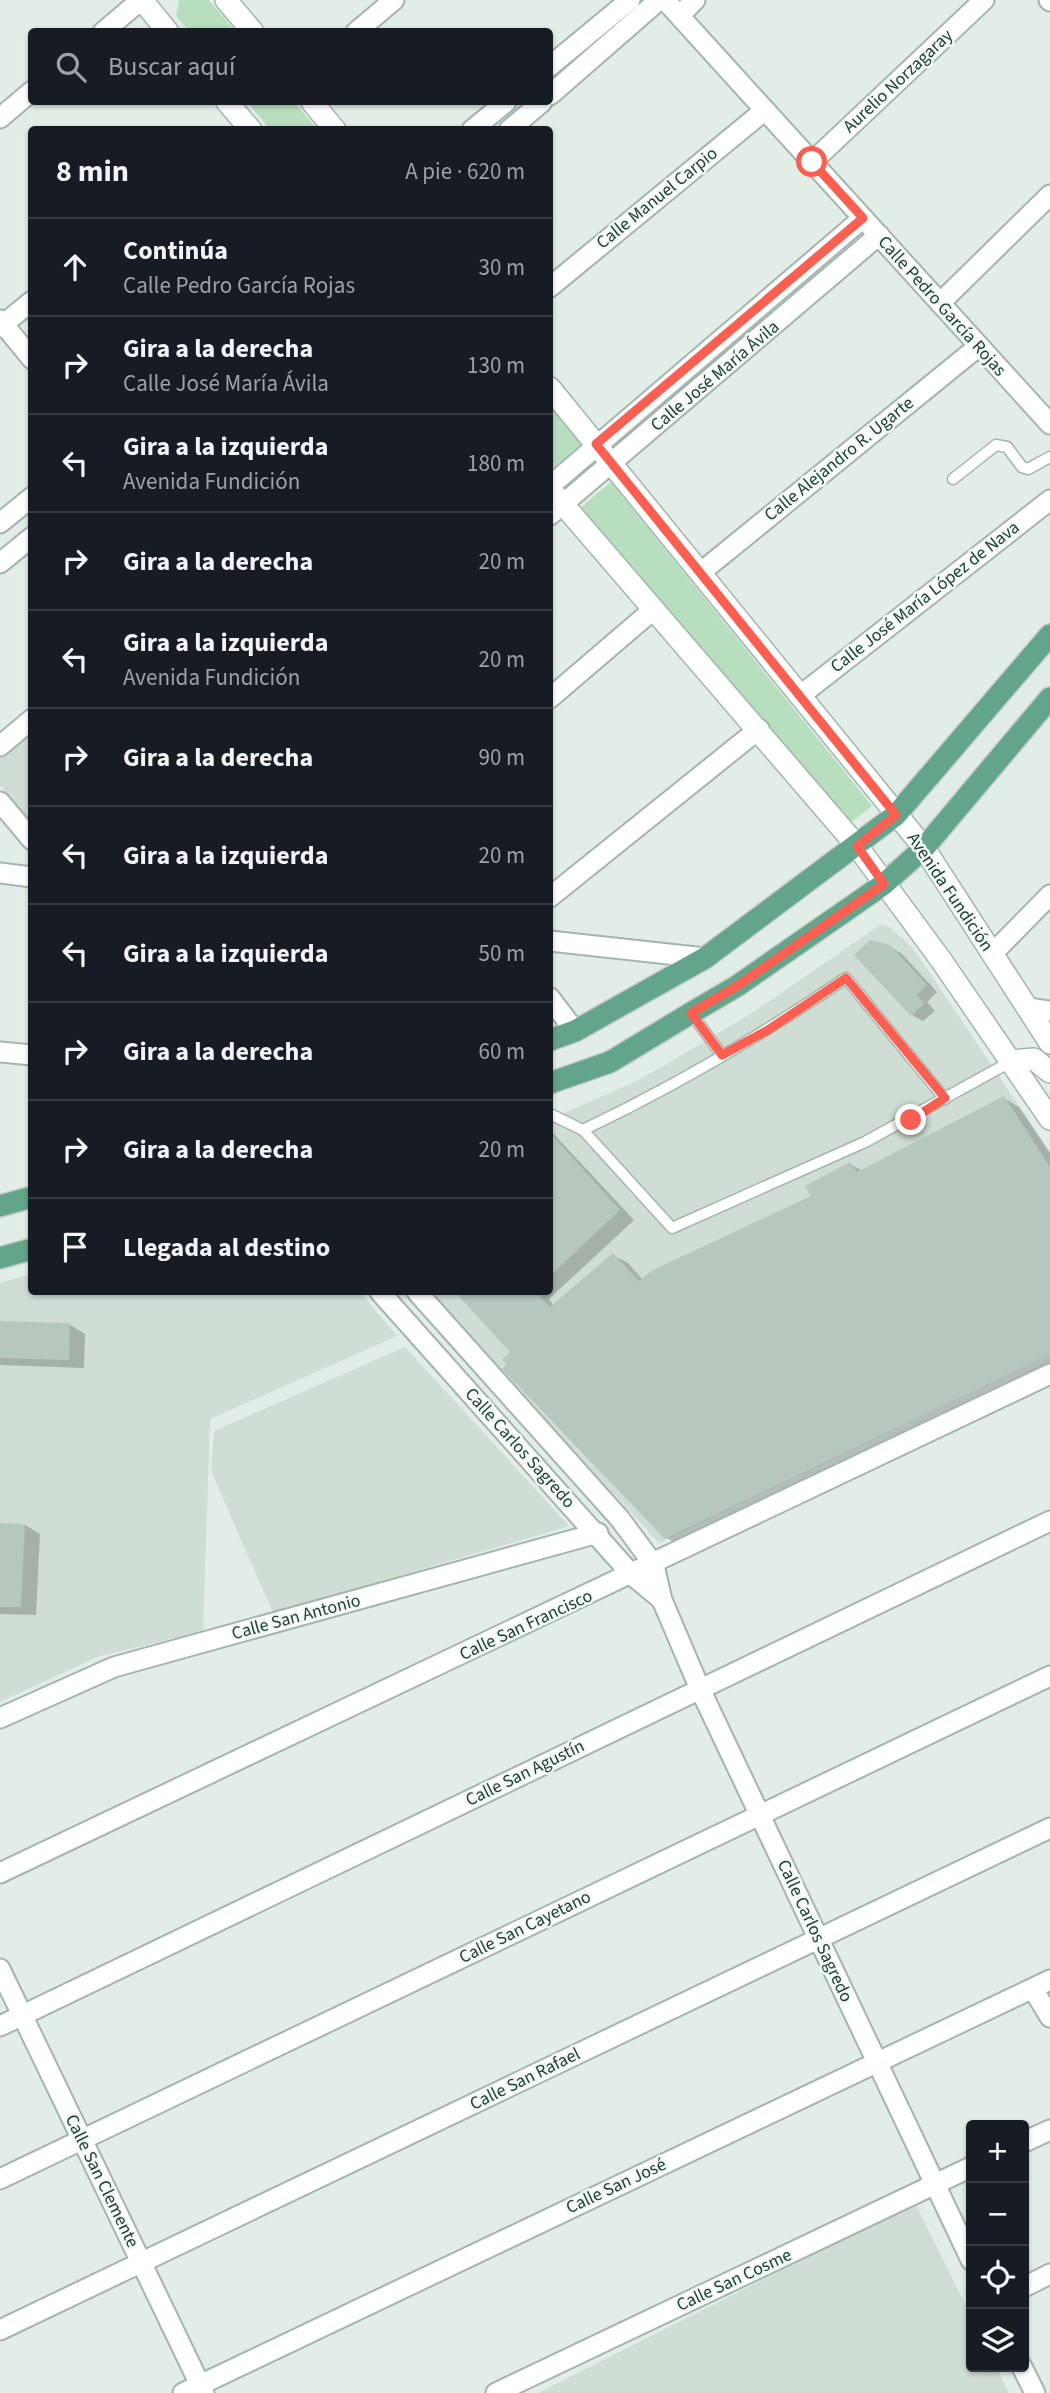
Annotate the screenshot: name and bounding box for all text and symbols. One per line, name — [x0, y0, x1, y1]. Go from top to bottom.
street label: Aurelio Norzagaray — [838, 23, 959, 139]
search box — [28, 28, 553, 105]
icon: search — [52, 48, 90, 86]
text: Buscar aquí — [108, 48, 235, 85]
street label: Calle Manuel Carpio — [591, 141, 723, 255]
route start — [796, 146, 827, 177]
text: 8 min — [56, 150, 129, 193]
text: A pie · 620 m — [405, 155, 525, 188]
street label: Calle Pedro García Rojas — [872, 230, 1012, 382]
text: Continúa — [123, 232, 228, 269]
icon: ahead — [56, 248, 94, 286]
text: 30 m — [478, 251, 525, 284]
text: Calle Pedro García Rojas — [123, 269, 355, 302]
street label: Calle José María Ávila — [645, 315, 785, 437]
text: Gira a la derecha — [123, 330, 313, 367]
icon: right — [56, 346, 94, 384]
text: 130 m — [467, 349, 525, 382]
text: Calle José María Ávila — [123, 367, 329, 400]
street label: Calle Alejandro R. Ugarte — [759, 391, 919, 527]
text: Gira a la izquierda — [123, 428, 328, 465]
icon: left — [56, 444, 94, 482]
text: 180 m — [467, 447, 525, 480]
text: Avenida Fundición — [123, 465, 300, 498]
street label: Calle José María López de Nava — [825, 515, 1025, 679]
icon: right — [56, 542, 94, 580]
text: Gira a la derecha — [123, 543, 313, 580]
text: 20 m — [478, 545, 525, 578]
text: Gira a la izquierda — [123, 624, 328, 661]
icon: left — [56, 640, 94, 678]
text: 20 m — [478, 643, 525, 676]
text: Avenida Fundición — [123, 661, 300, 694]
icon: right — [56, 738, 94, 776]
text: Gira a la derecha — [123, 739, 313, 776]
text: 90 m — [478, 741, 525, 774]
street label: Avenida Fundición — [901, 827, 999, 957]
icon: left — [56, 836, 94, 874]
text: Gira a la izquierda — [123, 837, 328, 874]
text: 20 m — [478, 839, 525, 872]
icon: left — [56, 934, 94, 972]
text: Gira a la izquierda — [123, 935, 328, 972]
text: 50 m — [478, 937, 525, 970]
icon: right — [56, 1032, 94, 1070]
text: Gira a la derecha — [123, 1033, 313, 1070]
text: 60 m — [478, 1035, 525, 1068]
route end — [895, 1104, 926, 1135]
icon: right — [56, 1130, 94, 1168]
text: Gira a la derecha — [123, 1131, 313, 1168]
text: 20 m — [478, 1133, 525, 1166]
icon: arrive — [56, 1228, 94, 1266]
text: Llegada al destino — [123, 1229, 330, 1266]
street label: Calle Carlos Sagredo — [459, 1382, 581, 1514]
street label: Calle San Francisco — [455, 1583, 597, 1667]
street label: Calle San Antonio — [229, 1588, 363, 1646]
street label: Calle San Agustín — [461, 1733, 589, 1813]
street label: Calle Carlos Sagredo — [771, 1856, 859, 2006]
street label: Calle San Cayetano — [455, 1884, 595, 1970]
street label: Calle San Rafael — [466, 2041, 584, 2117]
street label: Calle San Clemente — [59, 2110, 145, 2252]
map controls — [966, 2120, 1029, 2372]
button: + — [966, 2120, 1029, 2183]
street label: Calle San José — [562, 2152, 670, 2220]
button: − — [966, 2183, 1029, 2246]
street label: Calle San Cosme — [672, 2242, 796, 2318]
button: locate — [966, 2246, 1029, 2309]
button: layers — [966, 2309, 1029, 2372]

